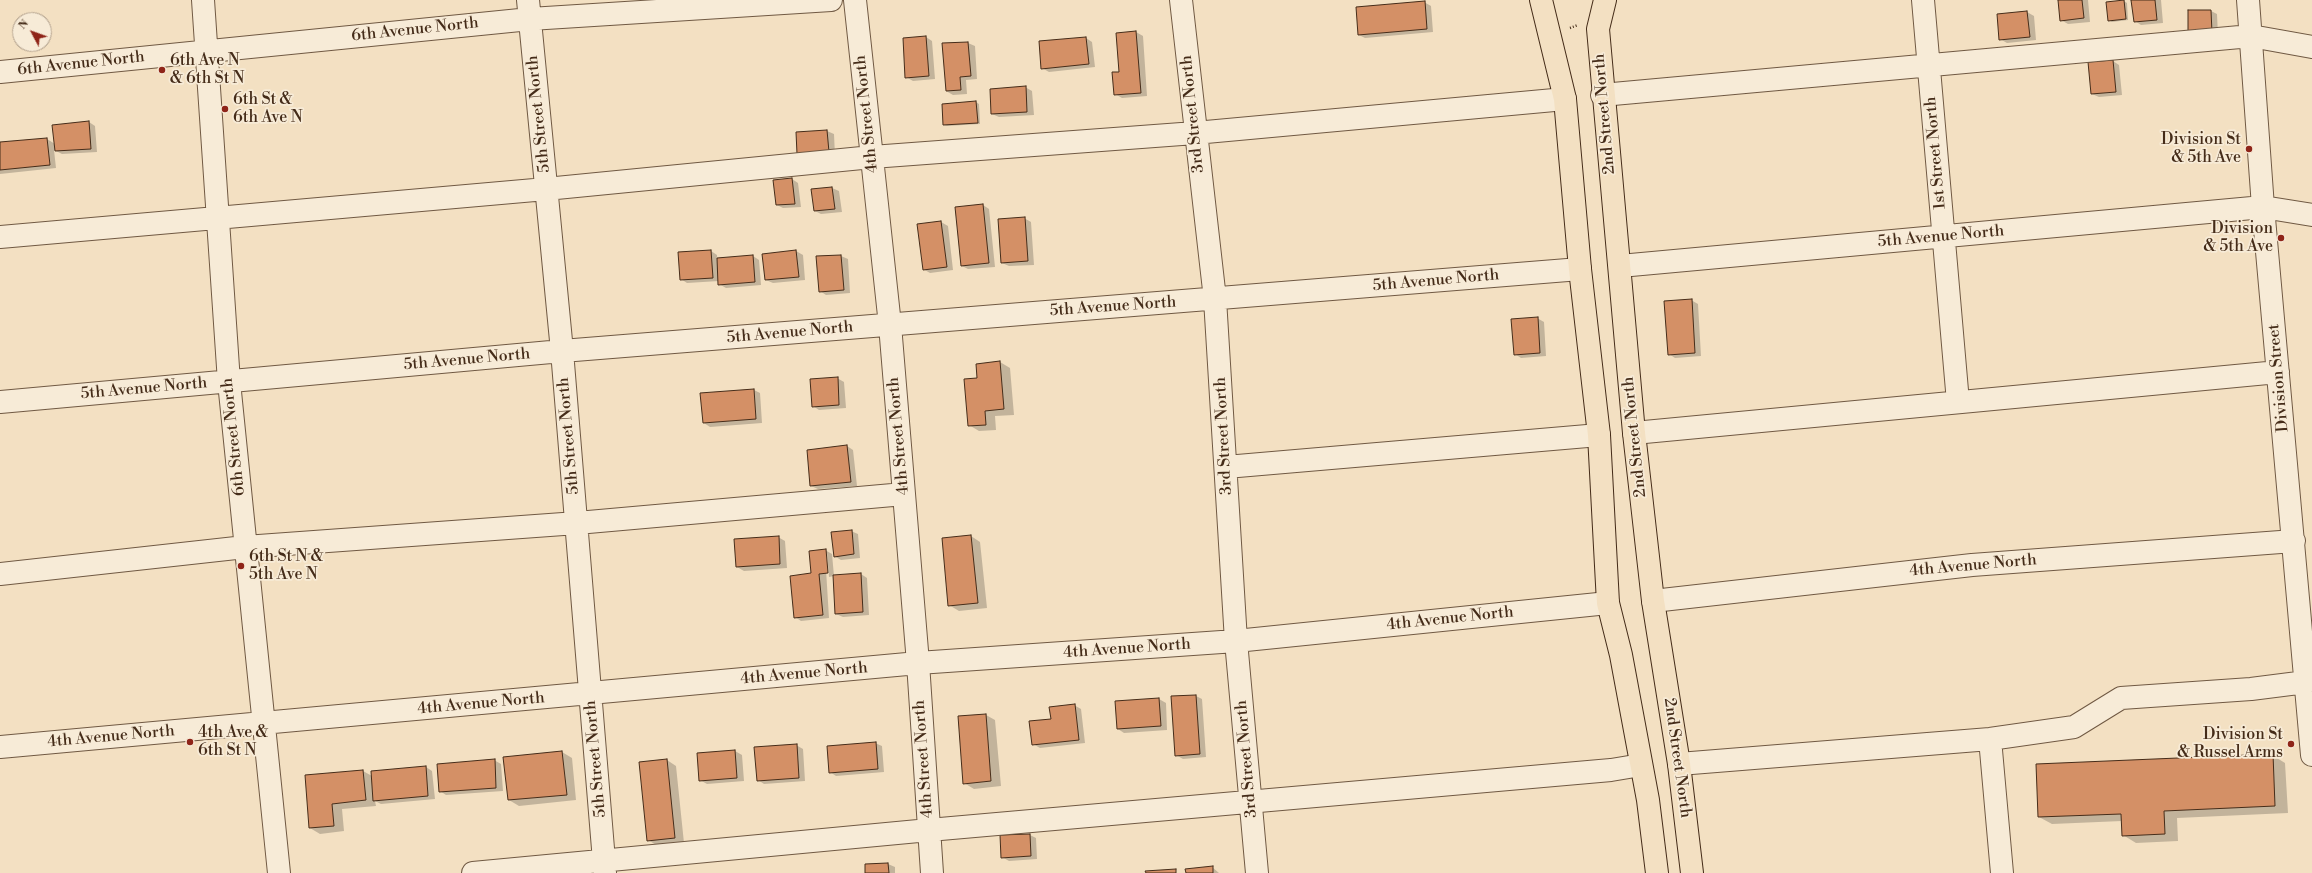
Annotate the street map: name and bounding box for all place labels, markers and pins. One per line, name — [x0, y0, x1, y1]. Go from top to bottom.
place label: 6th Ave N & 6th St N — [170, 51, 245, 89]
marker: 6th Ave N & 6th St N — [157, 65, 167, 75]
place label: 6th St & 6th Ave N — [233, 90, 303, 128]
marker: 6th St & 6th Ave N — [220, 104, 230, 114]
place label: Division St & 5th Ave — [2161, 130, 2241, 168]
marker: Division St & 5th Ave — [2244, 144, 2254, 154]
place label: Division & 5th Ave — [2203, 219, 2273, 257]
marker: Division & 5th Ave — [2276, 233, 2286, 243]
place label: 6th St N & 5th Ave N — [249, 547, 324, 585]
marker: 6th St N & 5th Ave N — [236, 561, 246, 571]
place label: 4th Ave & 6th St N — [198, 723, 268, 761]
place label: Division St & Russel Arms — [2177, 725, 2283, 763]
marker: 4th Ave & 6th St N — [185, 737, 195, 747]
marker: Division St & Russel Arms — [2286, 739, 2296, 749]

